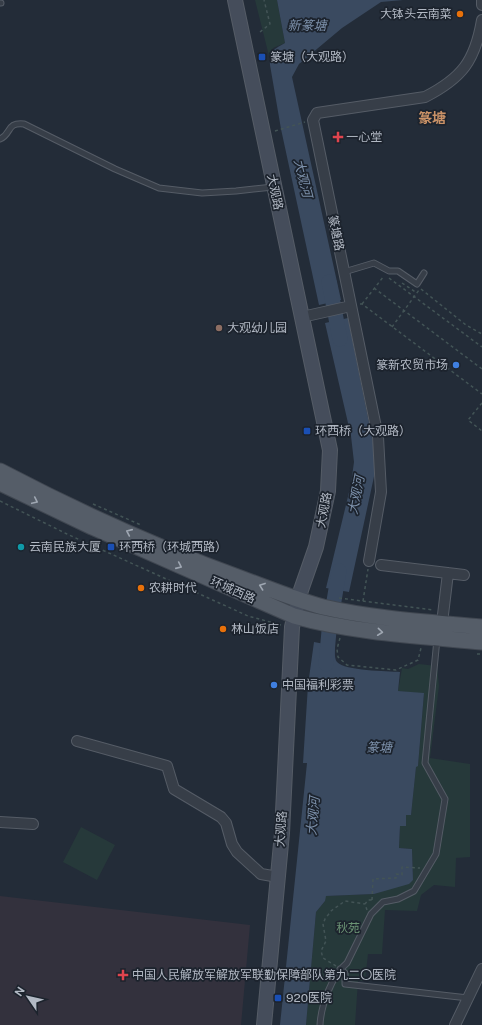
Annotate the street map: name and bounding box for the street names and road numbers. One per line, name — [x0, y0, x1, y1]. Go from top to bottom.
street label: 大观路 — [264, 173, 286, 211]
street label: 篆塘路 — [325, 214, 347, 252]
street label: 大观路 — [314, 491, 334, 529]
street label: 环城西路 — [208, 574, 258, 606]
street label: 大观路 — [273, 811, 289, 847]

